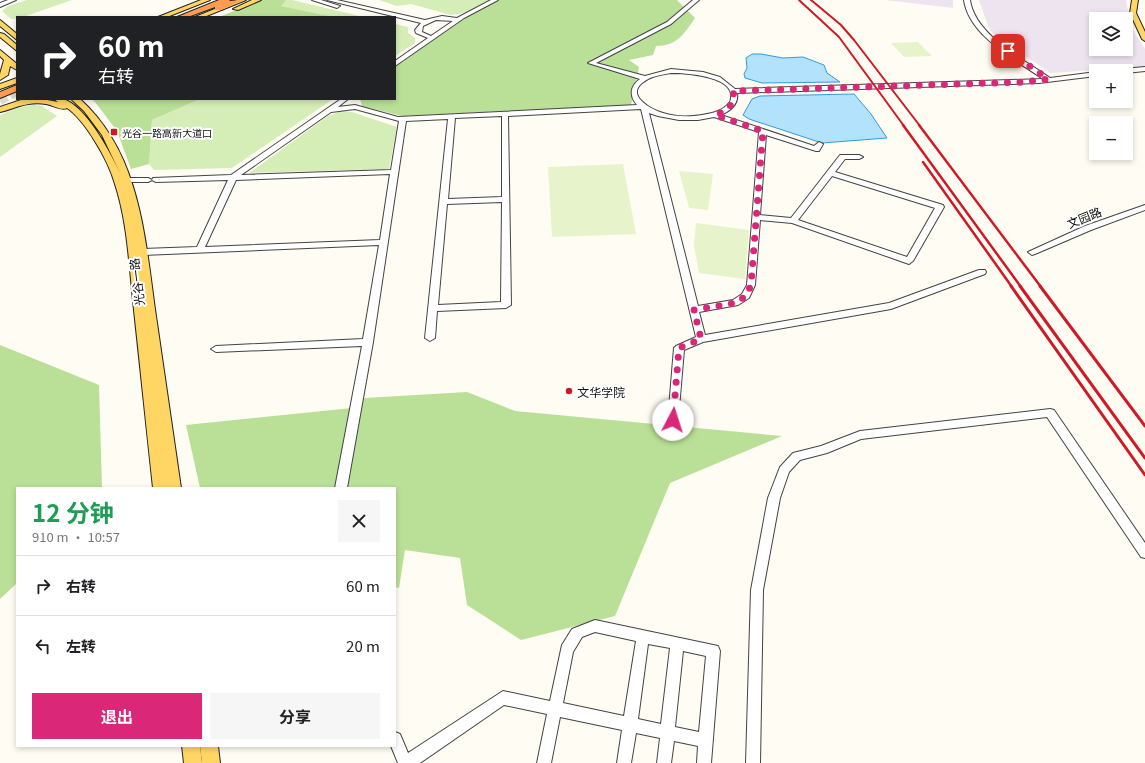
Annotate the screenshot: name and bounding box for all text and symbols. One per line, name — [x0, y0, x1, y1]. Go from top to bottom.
map controls — [1089, 12, 1133, 160]
button: layers — [1089, 12, 1133, 56]
text: 60 m — [98, 25, 164, 65]
icon: right — [32, 32, 84, 84]
pin — [991, 34, 1025, 68]
icon: arrive — [997, 40, 1019, 62]
text: 右转 — [98, 62, 134, 88]
button: + — [1089, 64, 1133, 108]
button: − — [1089, 116, 1133, 160]
place label: 光谷一路高新大道口 — [122, 125, 212, 140]
marker: 光谷一路高新大道口 — [109, 127, 119, 137]
street label: 文园路 — [1064, 202, 1104, 232]
street label: 光谷一路 — [125, 257, 147, 307]
place label: 文华学院 — [577, 383, 625, 400]
marker: 文华学院 — [564, 386, 574, 396]
position arrow — [652, 399, 694, 441]
text: 12 分钟 — [32, 494, 114, 529]
button: close — [338, 500, 380, 542]
text: 910 m · 10:57 — [32, 527, 120, 546]
icon: right — [32, 575, 54, 597]
text: 右转 — [66, 575, 96, 596]
text: 60 m — [346, 575, 380, 596]
icon: left — [32, 635, 54, 657]
text: 左转 — [66, 635, 96, 656]
text: 20 m — [346, 635, 380, 656]
button: 退出 — [32, 693, 202, 739]
button: 分享 — [210, 693, 380, 739]

